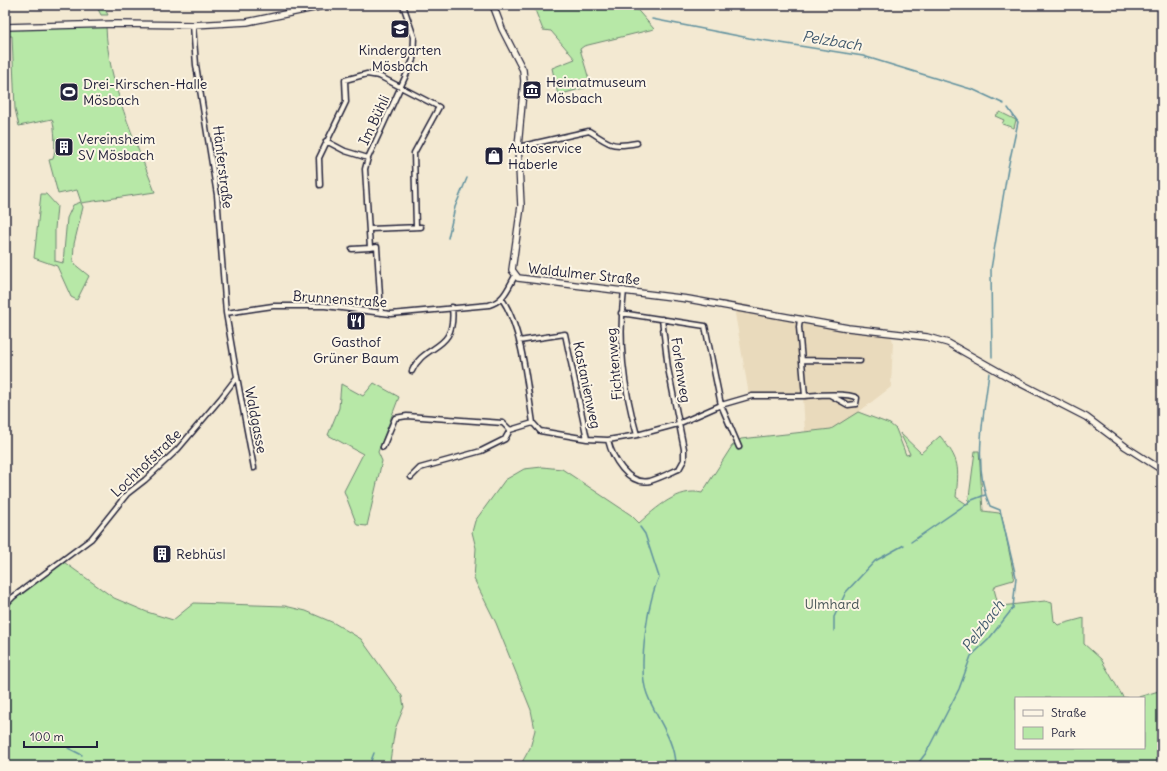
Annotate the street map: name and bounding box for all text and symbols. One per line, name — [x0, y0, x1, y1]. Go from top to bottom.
school or university icon: Kindergarten Mösbach — [389, 18, 411, 40]
water label: Pelzbach — [801, 26, 864, 55]
place label: Kindergarten Mösbach — [359, 41, 441, 75]
place label: Heimatmuseum Mösbach — [546, 73, 646, 107]
place label: Drei-Kirschen-Halle Mösbach — [83, 75, 207, 109]
museum icon: Heimatmuseum Mösbach — [521, 79, 543, 101]
sports icon: Drei-Kirschen-Halle Mösbach — [58, 81, 80, 103]
street label: Im Bühli — [355, 92, 393, 148]
street label: Hänferstraße — [209, 125, 237, 209]
place label: Vereinsheim SV Mösbach — [78, 130, 155, 164]
building icon: Vereinsheim SV Mösbach — [53, 136, 75, 158]
place label: Autoservice Haberle — [508, 139, 582, 173]
shop icon: Autoservice Haberle — [483, 145, 505, 167]
street label: Waldulmer Straße — [527, 259, 641, 289]
street label: Brunnenstraße — [292, 287, 388, 311]
restaurant icon: Gasthof Grüner Baum — [345, 310, 367, 332]
street label: Fichtenweg — [602, 327, 626, 401]
place label: Gasthof Grüner Baum — [313, 333, 399, 367]
street label: Forlenweg — [667, 336, 695, 404]
street label: Kastanienweg — [569, 340, 605, 430]
street label: Waldgasse — [241, 385, 271, 455]
street label: Lochhofstraße — [107, 425, 185, 501]
building icon: Rebhüsl — [151, 543, 173, 565]
place label: Rebhüsl — [176, 545, 226, 563]
park label: Ulmhard — [805, 595, 859, 613]
water label: Pelzbach — [957, 596, 1008, 655]
legend — [1015, 697, 1145, 749]
text: Straße — [1051, 705, 1086, 720]
scale bar — [24, 723, 97, 749]
text: Park — [1051, 725, 1076, 740]
text: 100 m — [30, 729, 64, 744]

